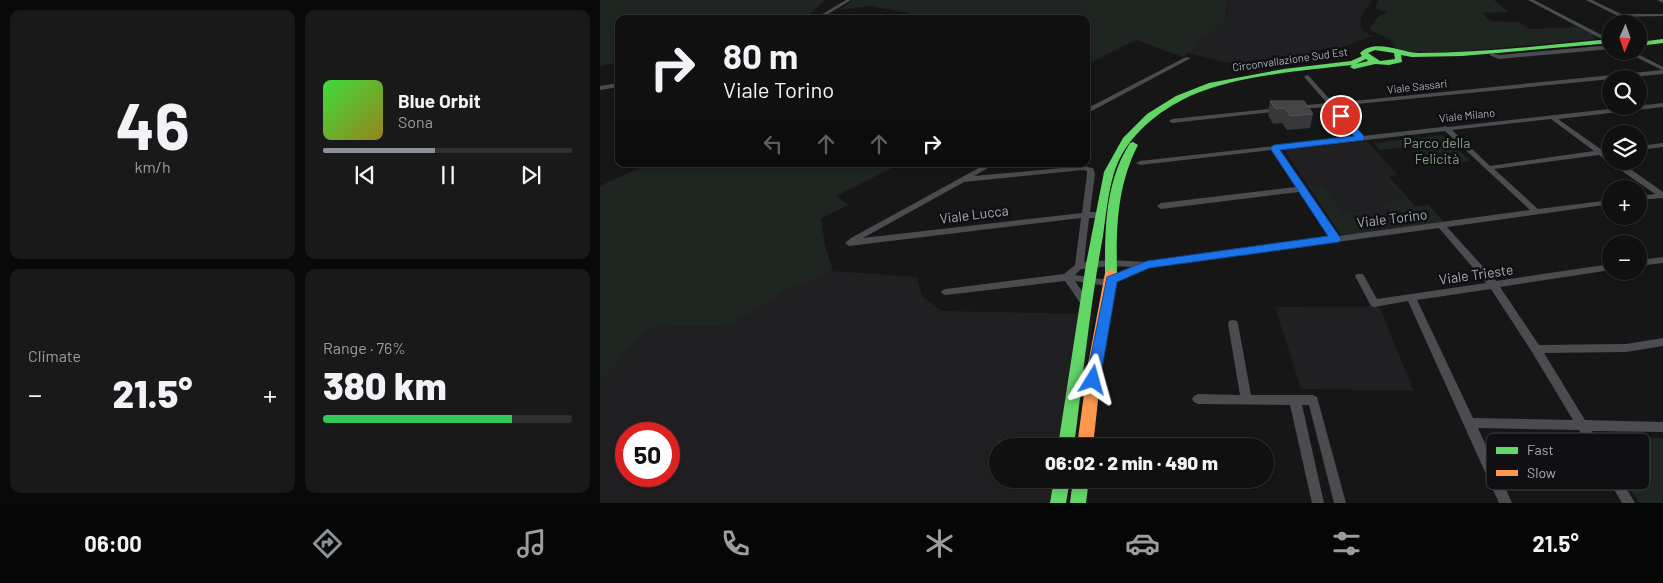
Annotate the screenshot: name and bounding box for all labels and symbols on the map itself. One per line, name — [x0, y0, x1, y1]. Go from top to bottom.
north arrow — [1602, 15, 1648, 60]
street label: Circonvallazione Sud Est — [1231, 44, 1349, 74]
street label: Viale Sassari — [1386, 76, 1448, 96]
pin — [1320, 95, 1362, 137]
street label: Viale Milano — [1438, 106, 1496, 124]
park label: Parco della Felicità — [1404, 134, 1470, 167]
street label: Viale Lucca — [938, 201, 1010, 227]
street label: Viale Torino — [1356, 205, 1428, 231]
street label: Viale Trieste — [1438, 260, 1514, 288]
position arrow — [1066, 353, 1118, 405]
speed limit sign: 50 — [615, 422, 680, 487]
legend — [1486, 433, 1650, 490]
text: Fast — [1527, 441, 1553, 458]
text: Slow — [1527, 464, 1556, 481]

